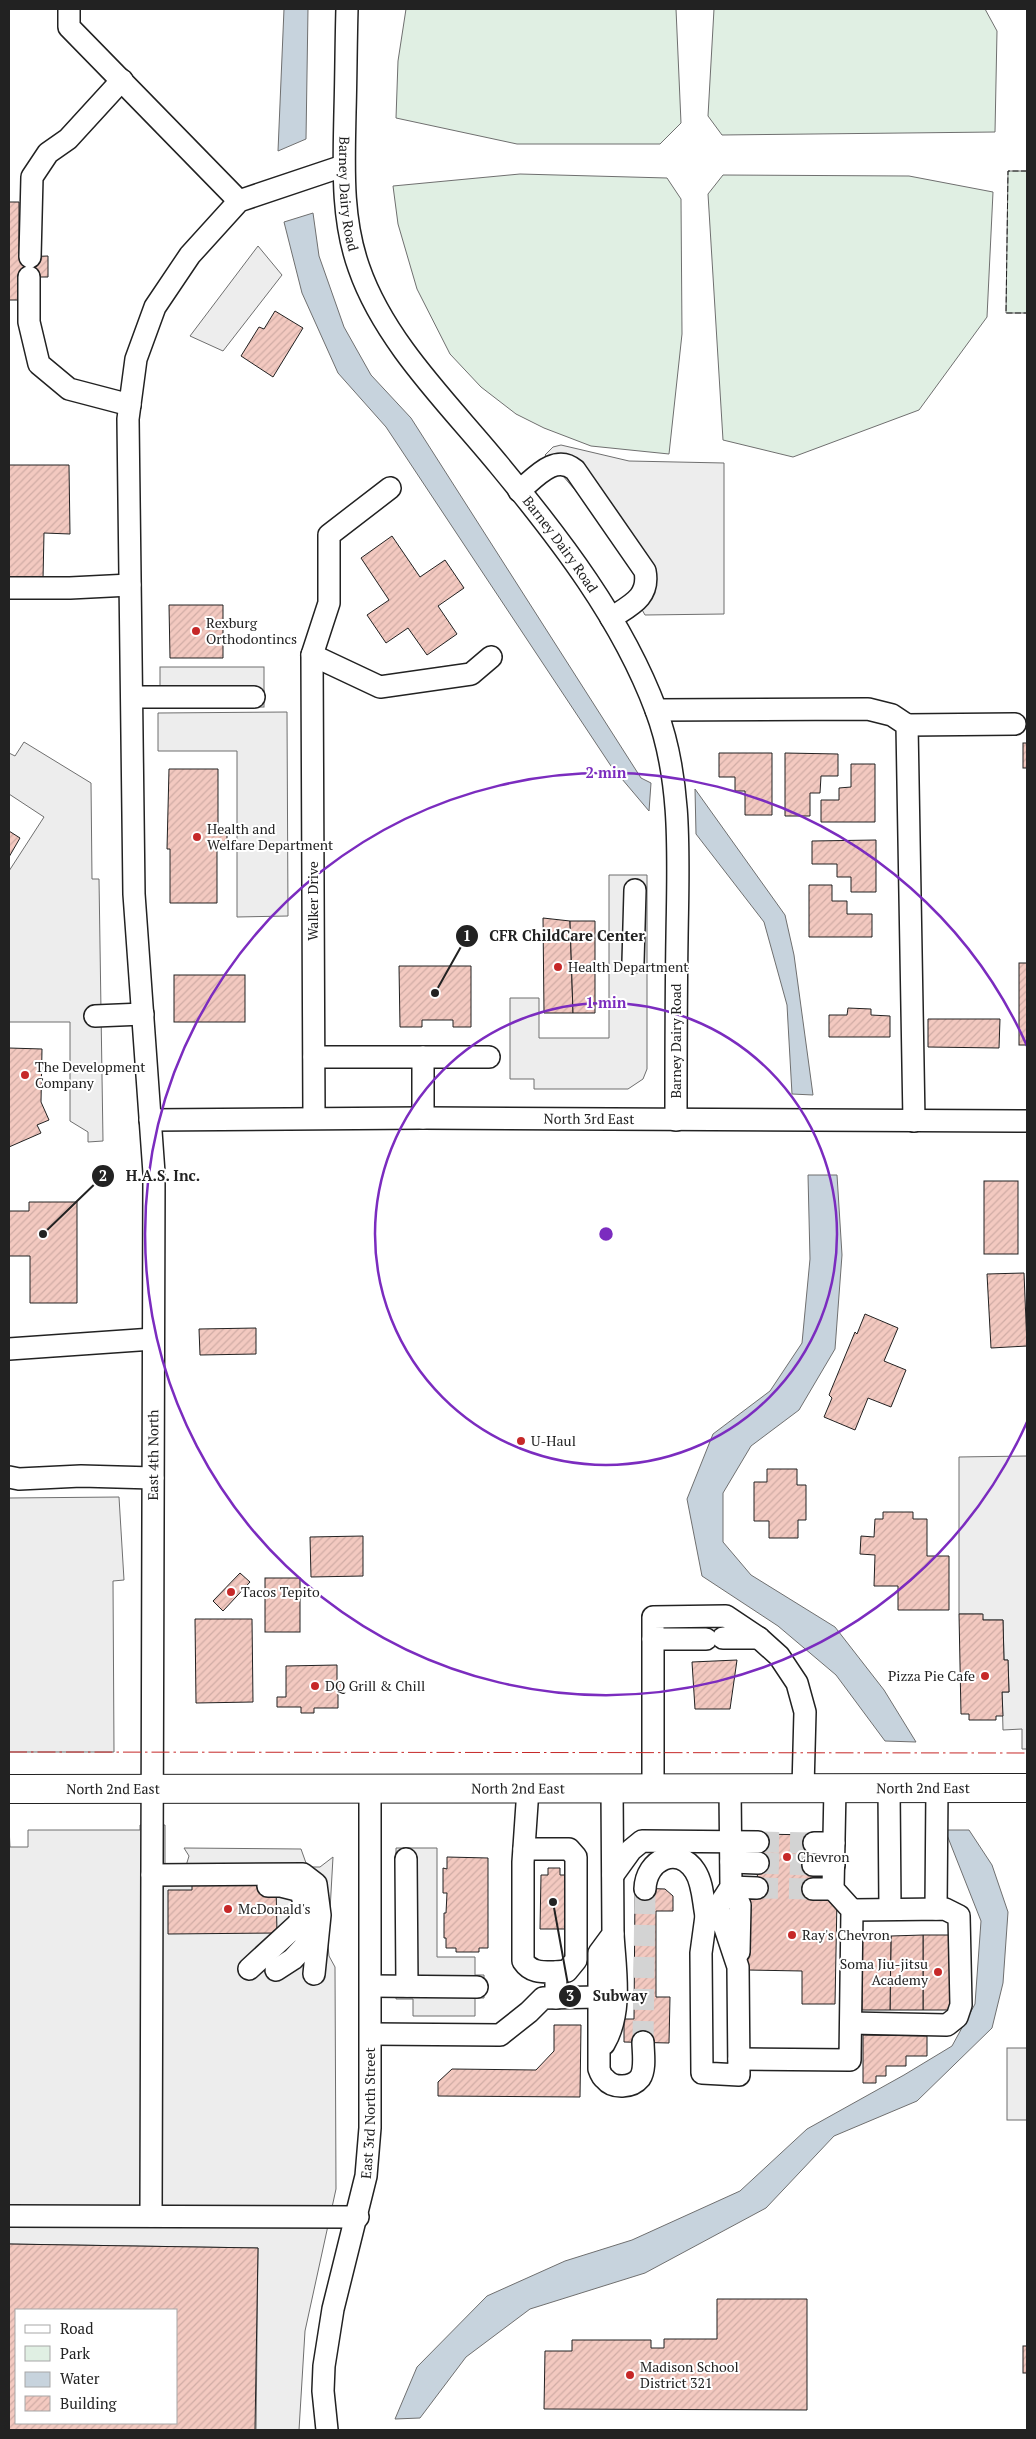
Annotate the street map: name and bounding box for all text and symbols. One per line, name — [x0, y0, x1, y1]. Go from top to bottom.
street label: Barney Dairy Road — [335, 136, 363, 253]
street label: Barney Dairy Road — [519, 492, 603, 596]
place label: Rexburg Orthodontincs — [206, 613, 297, 648]
marker: Rexburg Orthodontincs — [190, 625, 202, 637]
text: 2 min — [585, 762, 627, 782]
place label: Health and Welfare Department — [207, 819, 334, 854]
marker: Health and Welfare Department — [191, 831, 203, 843]
street label: Walker Drive — [303, 861, 322, 941]
callout: CFR ChildCare Center — [454, 921, 655, 951]
text: 1 — [463, 925, 471, 945]
text: CFR ChildCare Center — [489, 925, 645, 945]
place label: Health Department — [568, 957, 689, 976]
marker: Health Department — [552, 961, 564, 973]
street label: Barney Dairy Road — [666, 983, 685, 1099]
text: 1 min — [585, 992, 627, 1012]
place label: The Development Company — [35, 1057, 146, 1092]
marker: The Development Company — [19, 1069, 31, 1081]
street label: North 3rd East — [544, 1109, 635, 1128]
callout: H.A.S. Inc. — [90, 1161, 210, 1191]
text: 2 — [99, 1165, 107, 1185]
text: H.A.S. Inc. — [126, 1165, 200, 1185]
centre of rings — [597, 1225, 615, 1243]
street label: East 4th North — [143, 1409, 162, 1501]
place label: U-Haul — [531, 1431, 576, 1450]
marker: U-Haul — [515, 1435, 527, 1447]
place label: Tacos Tepito — [241, 1582, 320, 1601]
marker: Tacos Tepito — [225, 1586, 237, 1598]
place label: Pizza Pie Cafe — [888, 1666, 975, 1685]
marker: Pizza Pie Cafe — [979, 1670, 991, 1682]
place label: DQ Grill & Chill — [325, 1676, 425, 1695]
marker: DQ Grill & Chill — [309, 1680, 321, 1692]
street label: North 2nd East — [471, 1778, 566, 1798]
street label: North 2nd East — [876, 1778, 971, 1797]
street label: North 2nd East — [66, 1779, 161, 1798]
place label: Chevron — [797, 1847, 850, 1866]
marker: Chevron — [781, 1851, 793, 1863]
place label: McDonald's — [238, 1899, 310, 1918]
marker: McDonald's — [222, 1903, 234, 1915]
place label: Ray's Chevron — [802, 1925, 890, 1944]
marker: Ray's Chevron — [786, 1929, 798, 1941]
place label: Soma Jiu-jitsu Academy — [840, 1954, 929, 1989]
marker: Soma Jiu-jitsu Academy — [932, 1966, 944, 1978]
callout: Subway — [557, 1981, 657, 2011]
text: 3 — [566, 1985, 574, 2005]
text: Subway — [593, 1985, 648, 2005]
street label: East 3rd North Street — [356, 2047, 379, 2179]
legend — [15, 2309, 178, 2424]
text: Road — [60, 2318, 93, 2338]
text: Park — [60, 2343, 90, 2363]
place label: Madison School District 321 — [640, 2357, 739, 2392]
text: Water — [60, 2368, 100, 2388]
marker: Madison School District 321 — [624, 2369, 636, 2381]
text: Building — [60, 2393, 118, 2413]

